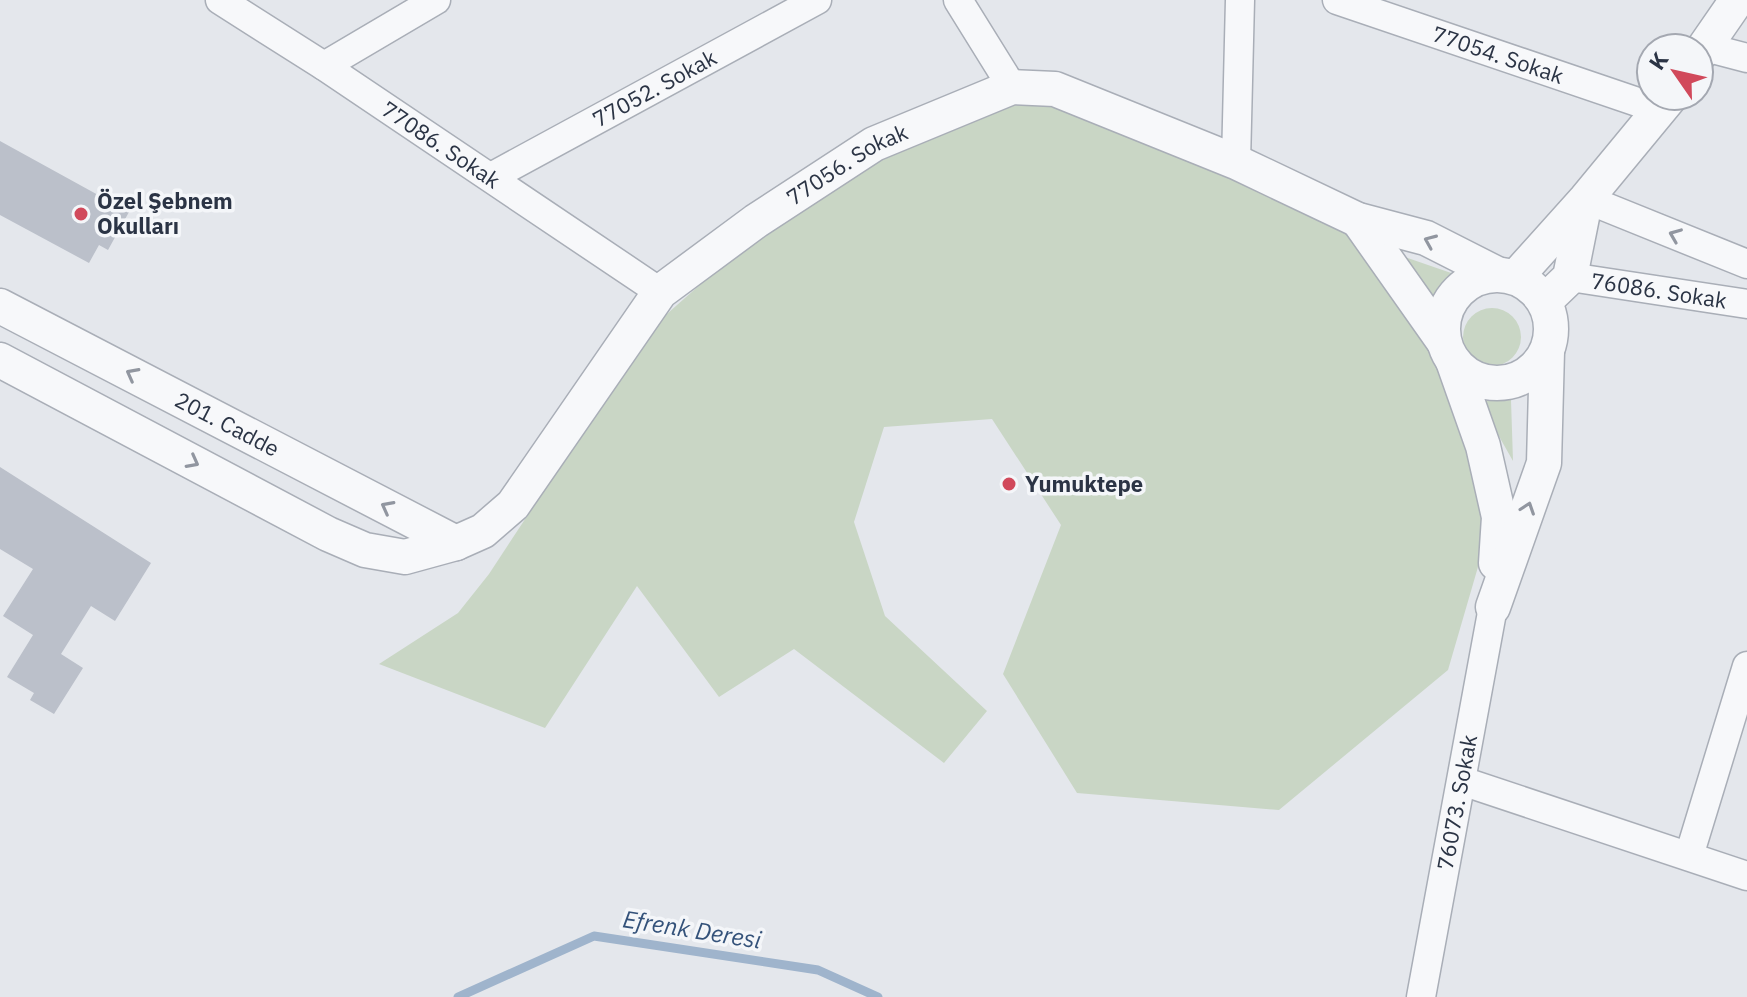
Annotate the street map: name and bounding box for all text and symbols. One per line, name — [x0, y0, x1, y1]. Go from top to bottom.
street label: 77054. Sokak — [1429, 18, 1568, 90]
north arrow — [1635, 32, 1715, 112]
street label: 77052. Sokak — [587, 42, 722, 133]
text: K — [1642, 46, 1675, 75]
street label: 77086. Sokak — [376, 94, 506, 195]
street label: 77056. Sokak — [780, 117, 912, 211]
place label: Özel Şebnem Okulları — [97, 186, 233, 240]
marker: Özel Şebnem Okulları — [72, 205, 90, 223]
one-way arrow — [1669, 228, 1683, 244]
one-way arrow — [1424, 235, 1438, 251]
street label: 76086. Sokak — [1589, 265, 1729, 315]
one-way arrow — [125, 369, 140, 384]
street label: 201. Cadde — [170, 385, 285, 463]
one-way arrow — [184, 452, 198, 468]
place label: Yumuktepe — [1025, 469, 1143, 498]
marker: Yumuktepe — [1000, 475, 1018, 493]
one-way arrow — [1518, 501, 1535, 515]
one-way arrow — [381, 502, 395, 517]
street label: 76073. Sokak — [1430, 732, 1483, 872]
water label: Efrenk Deresi — [621, 902, 764, 956]

